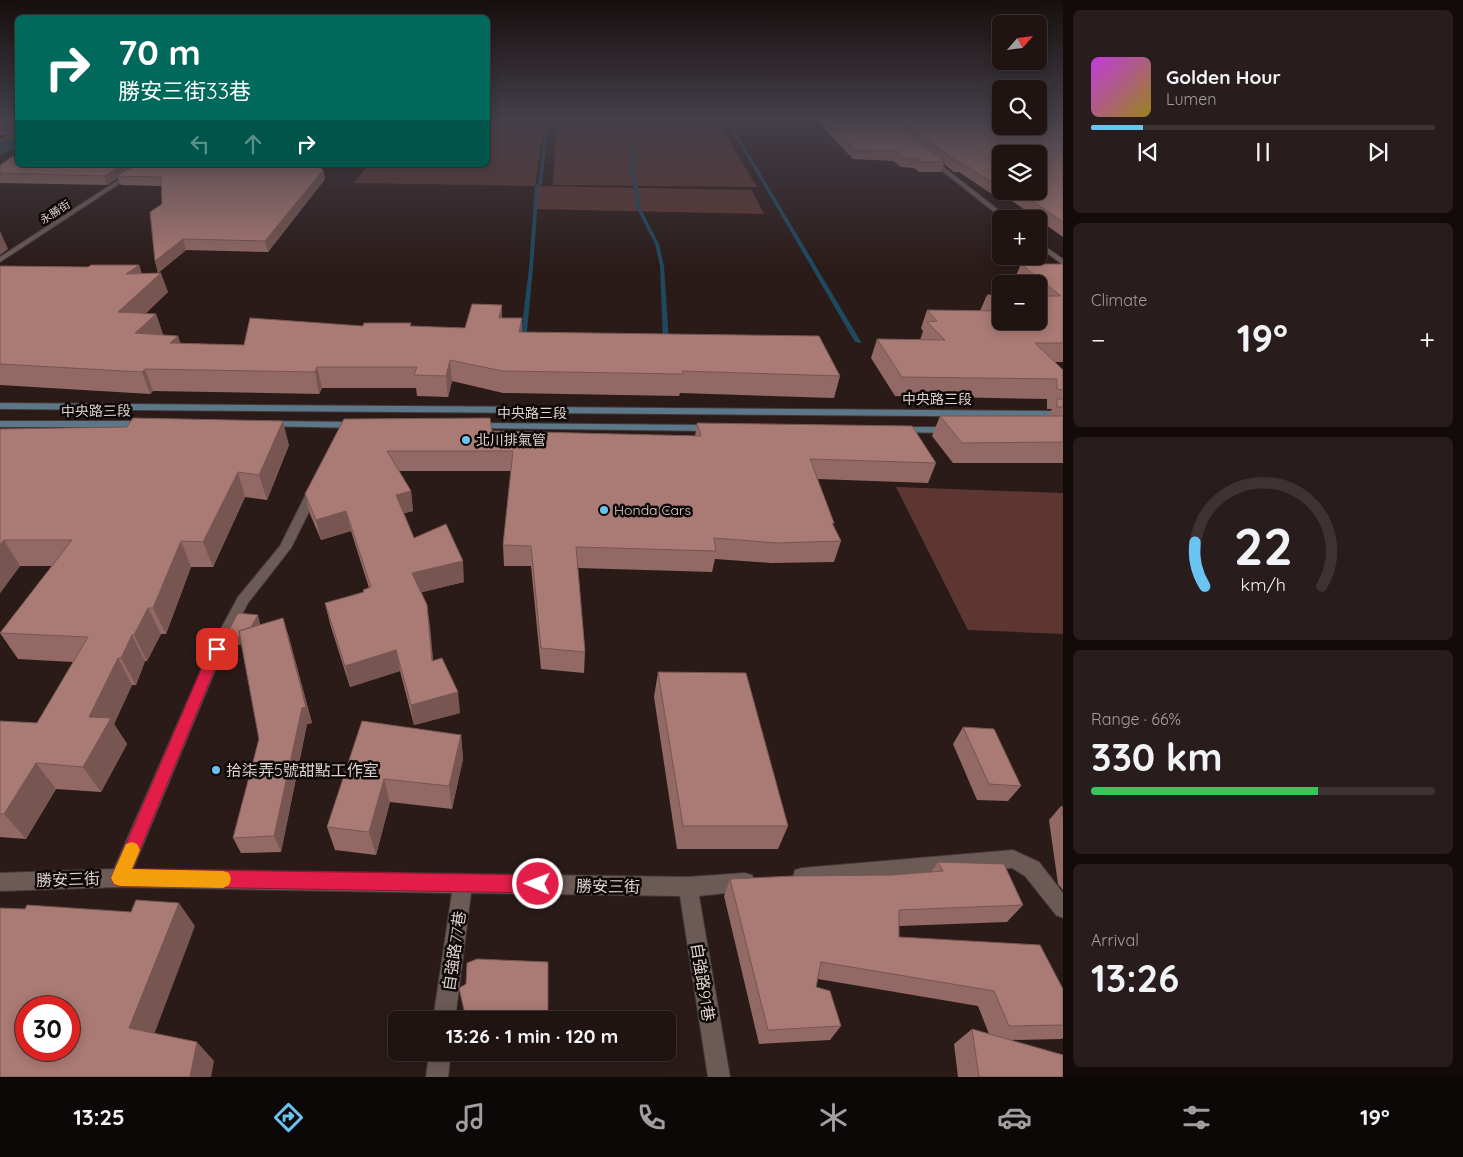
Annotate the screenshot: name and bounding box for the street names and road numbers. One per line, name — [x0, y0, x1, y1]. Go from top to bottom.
street label: 永勝街 — [37, 197, 73, 227]
street label: 中央路三段 — [902, 390, 972, 408]
street label: 中央路三段 — [61, 401, 131, 421]
street label: 中央路三段 — [497, 404, 567, 422]
street label: 勝安三街 — [36, 868, 100, 890]
street label: 勝安三街 — [576, 875, 640, 897]
street label: 自強路77巷 — [439, 910, 469, 992]
street label: 自強路91巷 — [687, 941, 719, 1023]

